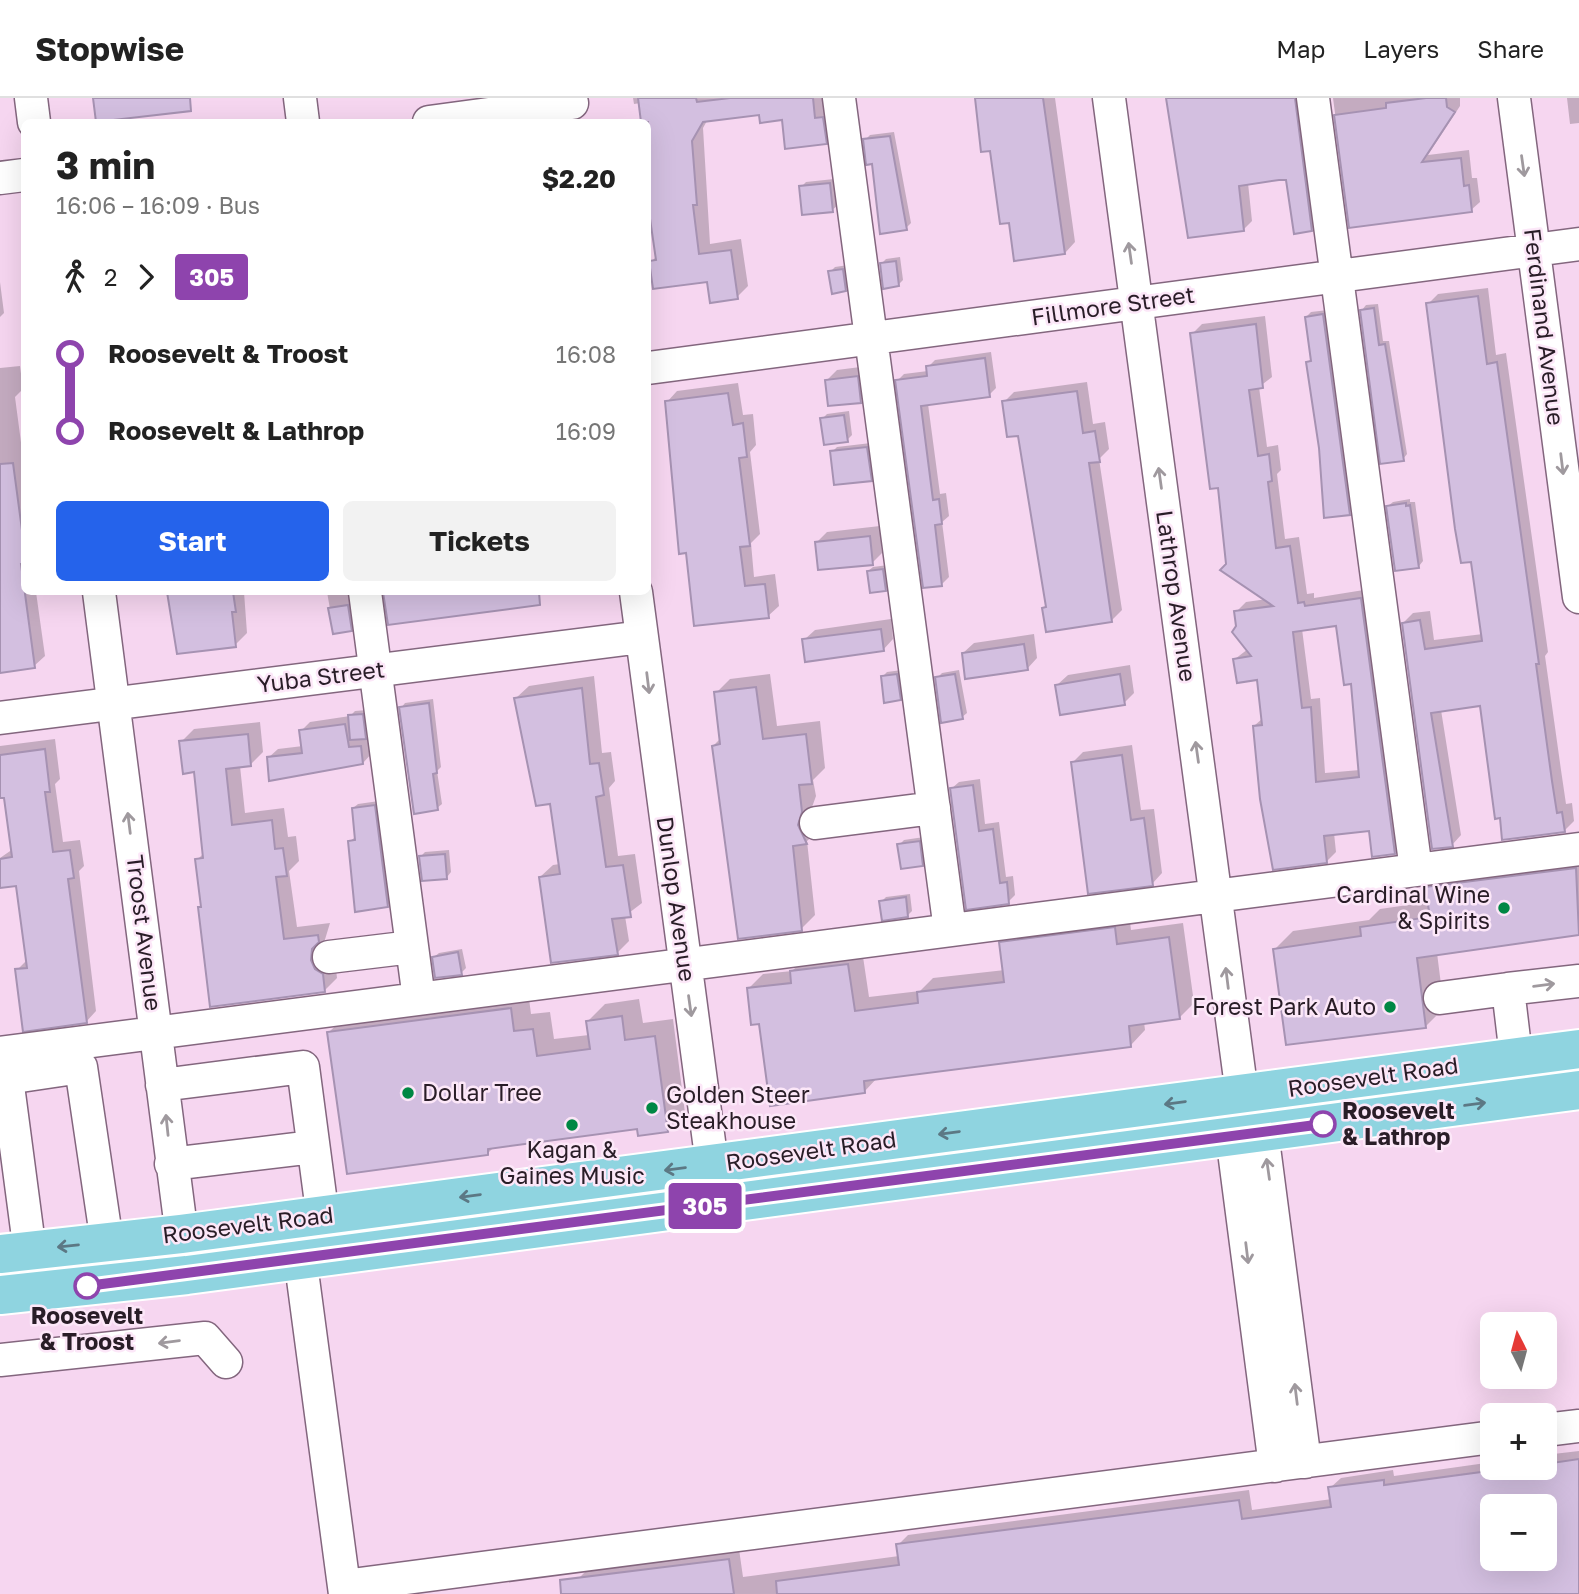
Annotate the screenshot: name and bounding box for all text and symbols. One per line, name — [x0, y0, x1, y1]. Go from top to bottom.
text: Stopwise — [35, 29, 184, 68]
text: Map — [1276, 34, 1325, 63]
text: Layers — [1363, 34, 1439, 63]
text: Share — [1477, 34, 1544, 63]
text: 3 min — [56, 142, 155, 187]
one-way arrow — [1517, 154, 1530, 177]
text: $2.20 — [542, 163, 616, 194]
text: 16:06 – 16:09 · Bus — [56, 191, 260, 219]
street label: Ferdinand Avenue — [1519, 227, 1571, 427]
one-way arrow — [1123, 242, 1136, 265]
icon: walk — [56, 258, 94, 296]
icon: forward — [127, 258, 165, 296]
text: 305 — [189, 262, 234, 291]
text: 2 — [104, 263, 117, 291]
street label: Fillmore Street — [1029, 280, 1196, 330]
text: Roosevelt & Troost — [108, 338, 348, 369]
text: 16:08 — [556, 340, 616, 368]
text: Roosevelt & Lathrop — [108, 415, 364, 446]
text: 16:09 — [556, 417, 616, 445]
one-way arrow — [1556, 452, 1569, 475]
one-way arrow — [1153, 467, 1166, 490]
button: Start — [56, 501, 329, 581]
button: Tickets — [343, 501, 616, 581]
street label: Lathrop Avenue — [1151, 508, 1203, 684]
street label: Yuba Street — [256, 654, 386, 698]
one-way arrow — [641, 672, 654, 694]
one-way arrow — [1190, 741, 1203, 764]
one-way arrow — [123, 812, 136, 835]
street label: Dunlop Avenue — [652, 815, 702, 983]
street label: Troost Avenue — [122, 853, 168, 1012]
place label: Cardinal Wine & Spirits — [1336, 880, 1490, 934]
marker: Cardinal Wine & Spirits — [1496, 900, 1512, 916]
one-way arrow — [1220, 967, 1233, 990]
one-way arrow — [1532, 978, 1555, 991]
place label: Forest Park Auto — [1192, 992, 1376, 1020]
one-way arrow — [684, 994, 697, 1017]
marker: Forest Park Auto — [1382, 999, 1398, 1015]
street label: Roosevelt Road — [1286, 1050, 1460, 1102]
place label: Dollar Tree — [422, 1078, 542, 1106]
place label: Golden Steer Steakhouse — [666, 1080, 810, 1134]
marker: Dollar Tree — [400, 1085, 416, 1101]
one-way arrow — [1164, 1096, 1187, 1109]
place label: Roosevelt & Lathrop — [1342, 1096, 1455, 1150]
one-way arrow — [1463, 1097, 1486, 1110]
marker: Golden Steer Steakhouse — [644, 1100, 660, 1116]
marker: Roosevelt & Lathrop — [1310, 1111, 1336, 1137]
one-way arrow — [160, 1114, 173, 1137]
marker: Kagan & Gaines Music — [564, 1117, 580, 1133]
street label: Roosevelt Road — [724, 1124, 898, 1176]
one-way arrow — [938, 1126, 961, 1139]
place label: Kagan & Gaines Music — [499, 1135, 645, 1189]
one-way arrow — [1261, 1158, 1274, 1181]
one-way arrow — [664, 1162, 687, 1175]
line badge: 305 — [665, 1183, 745, 1229]
one-way arrow — [460, 1189, 482, 1202]
text: 305 — [683, 1191, 727, 1220]
street label: Roosevelt Road — [161, 1200, 335, 1248]
one-way arrow — [57, 1240, 80, 1253]
one-way arrow — [1241, 1241, 1254, 1263]
marker: Roosevelt & Troost — [74, 1273, 100, 1299]
place label: Roosevelt & Troost — [31, 1301, 143, 1355]
north arrow — [1480, 1312, 1558, 1390]
map controls — [1480, 1312, 1557, 1571]
one-way arrow — [158, 1336, 181, 1349]
one-way arrow — [1290, 1384, 1303, 1406]
button: + — [1480, 1403, 1557, 1480]
button: − — [1480, 1494, 1557, 1571]

